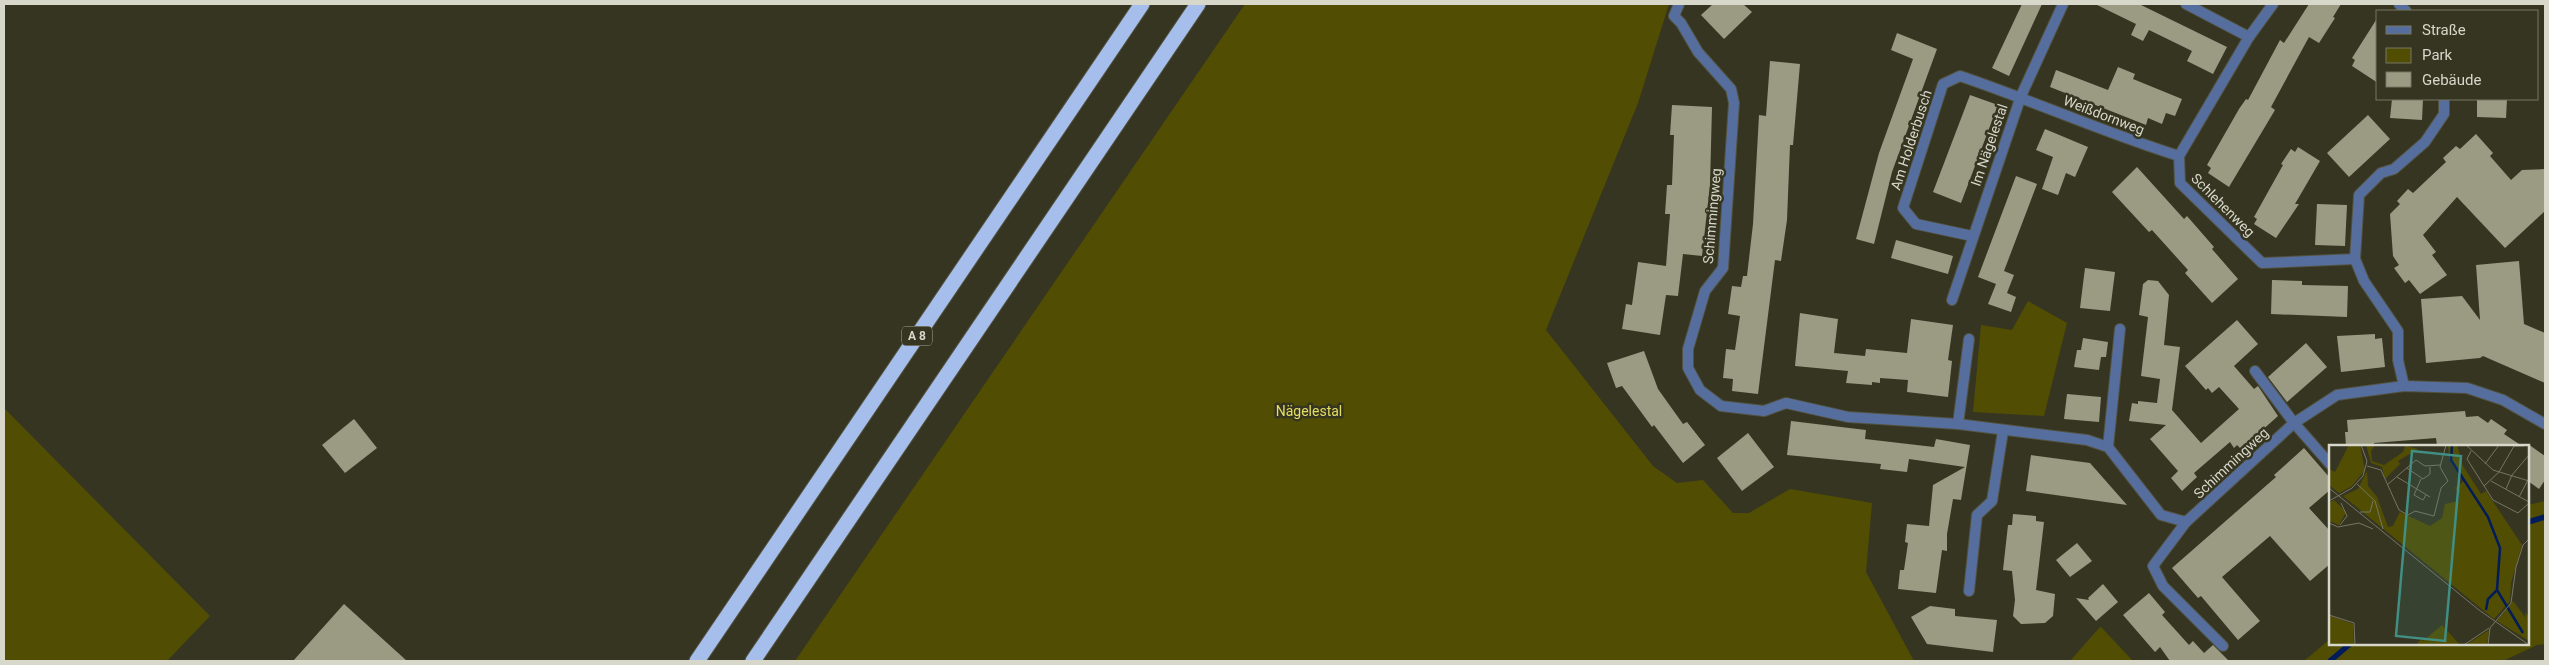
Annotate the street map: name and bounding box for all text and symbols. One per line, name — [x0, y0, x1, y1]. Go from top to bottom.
legend — [2376, 10, 2539, 100]
text: Straße — [2422, 21, 2466, 39]
text: Park — [2422, 46, 2453, 64]
text: Gebäude — [2422, 71, 2481, 89]
street label: Am Holderbusch — [1887, 88, 1935, 192]
street label: Weißdornweg — [2061, 92, 2147, 138]
street label: Im Nägelestal — [1967, 102, 2011, 188]
street label: Schimmingweg — [1700, 167, 1724, 265]
street label: Schlehenweg — [2188, 170, 2258, 240]
road number: A 8 — [902, 326, 932, 346]
park label: Nägelestal — [1276, 403, 1342, 419]
street label: Schimmingweg — [2190, 424, 2272, 502]
inset map — [2329, 445, 2529, 645]

